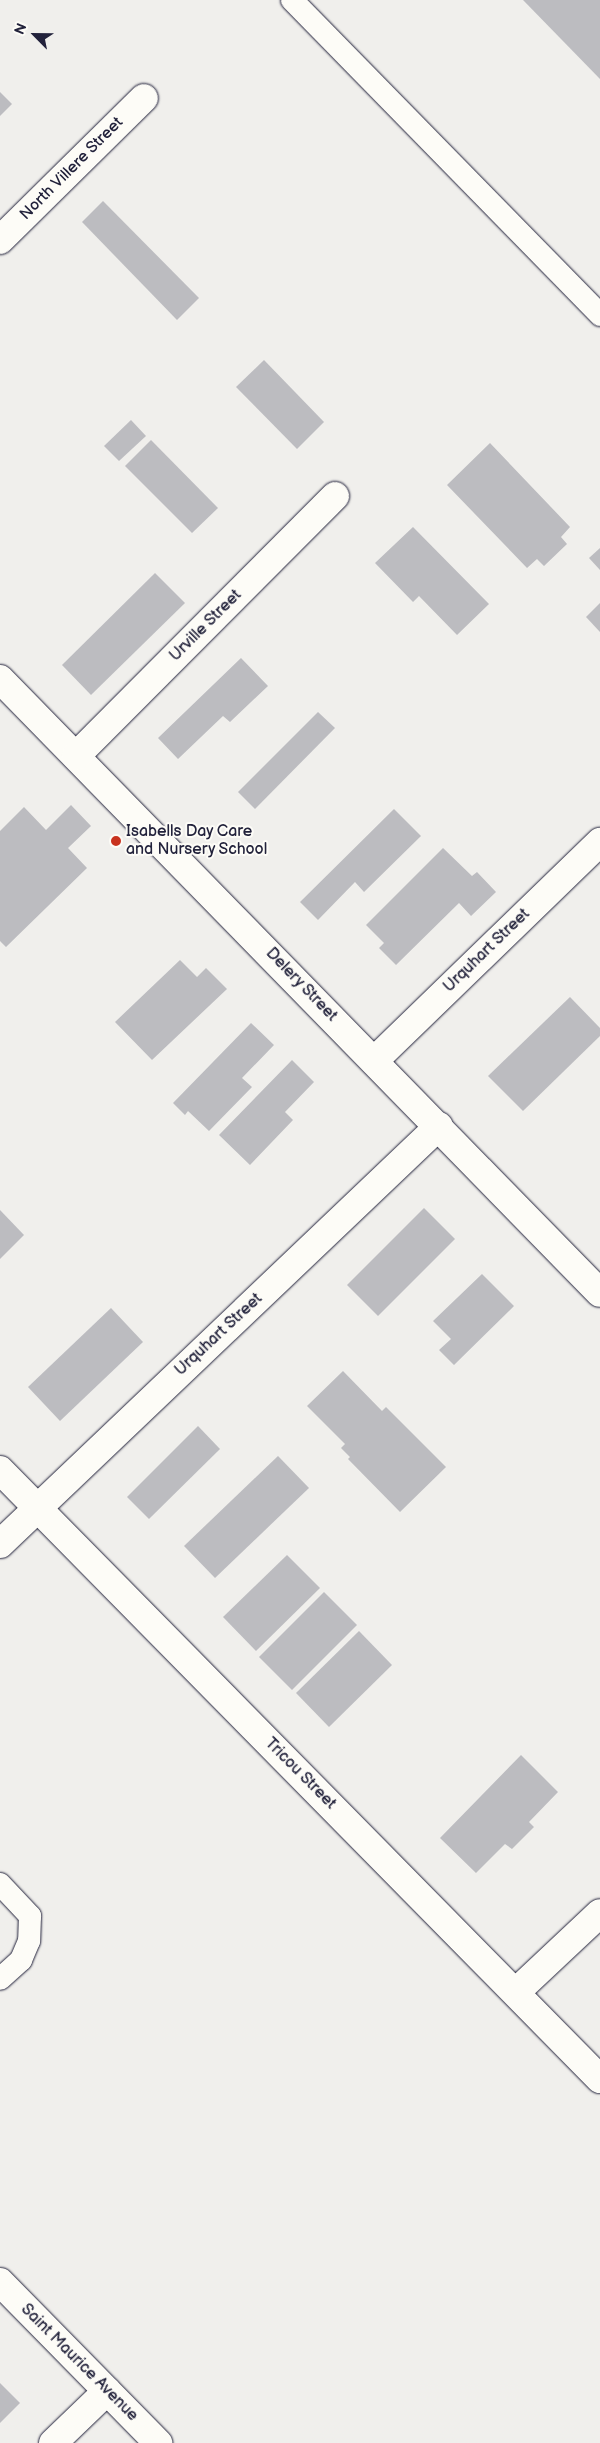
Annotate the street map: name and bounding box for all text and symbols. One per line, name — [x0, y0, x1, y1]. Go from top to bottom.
north arrow — [10, 10, 60, 60]
text: N — [11, 21, 31, 37]
street label: North Villere Street — [16, 113, 128, 225]
street label: Urville Street — [166, 586, 246, 666]
place label: Isabells Day Care and Nursery School — [126, 822, 269, 860]
marker: Isabells Day Care and Nursery School — [110, 835, 122, 847]
street label: Urquhart Street — [440, 905, 534, 997]
street label: Delery Street — [261, 944, 341, 1026]
street label: Urquhart Street — [171, 1290, 267, 1380]
street label: Tricou Street — [260, 1734, 340, 1814]
street label: Saint Maurice Avenue — [16, 2300, 142, 2426]

